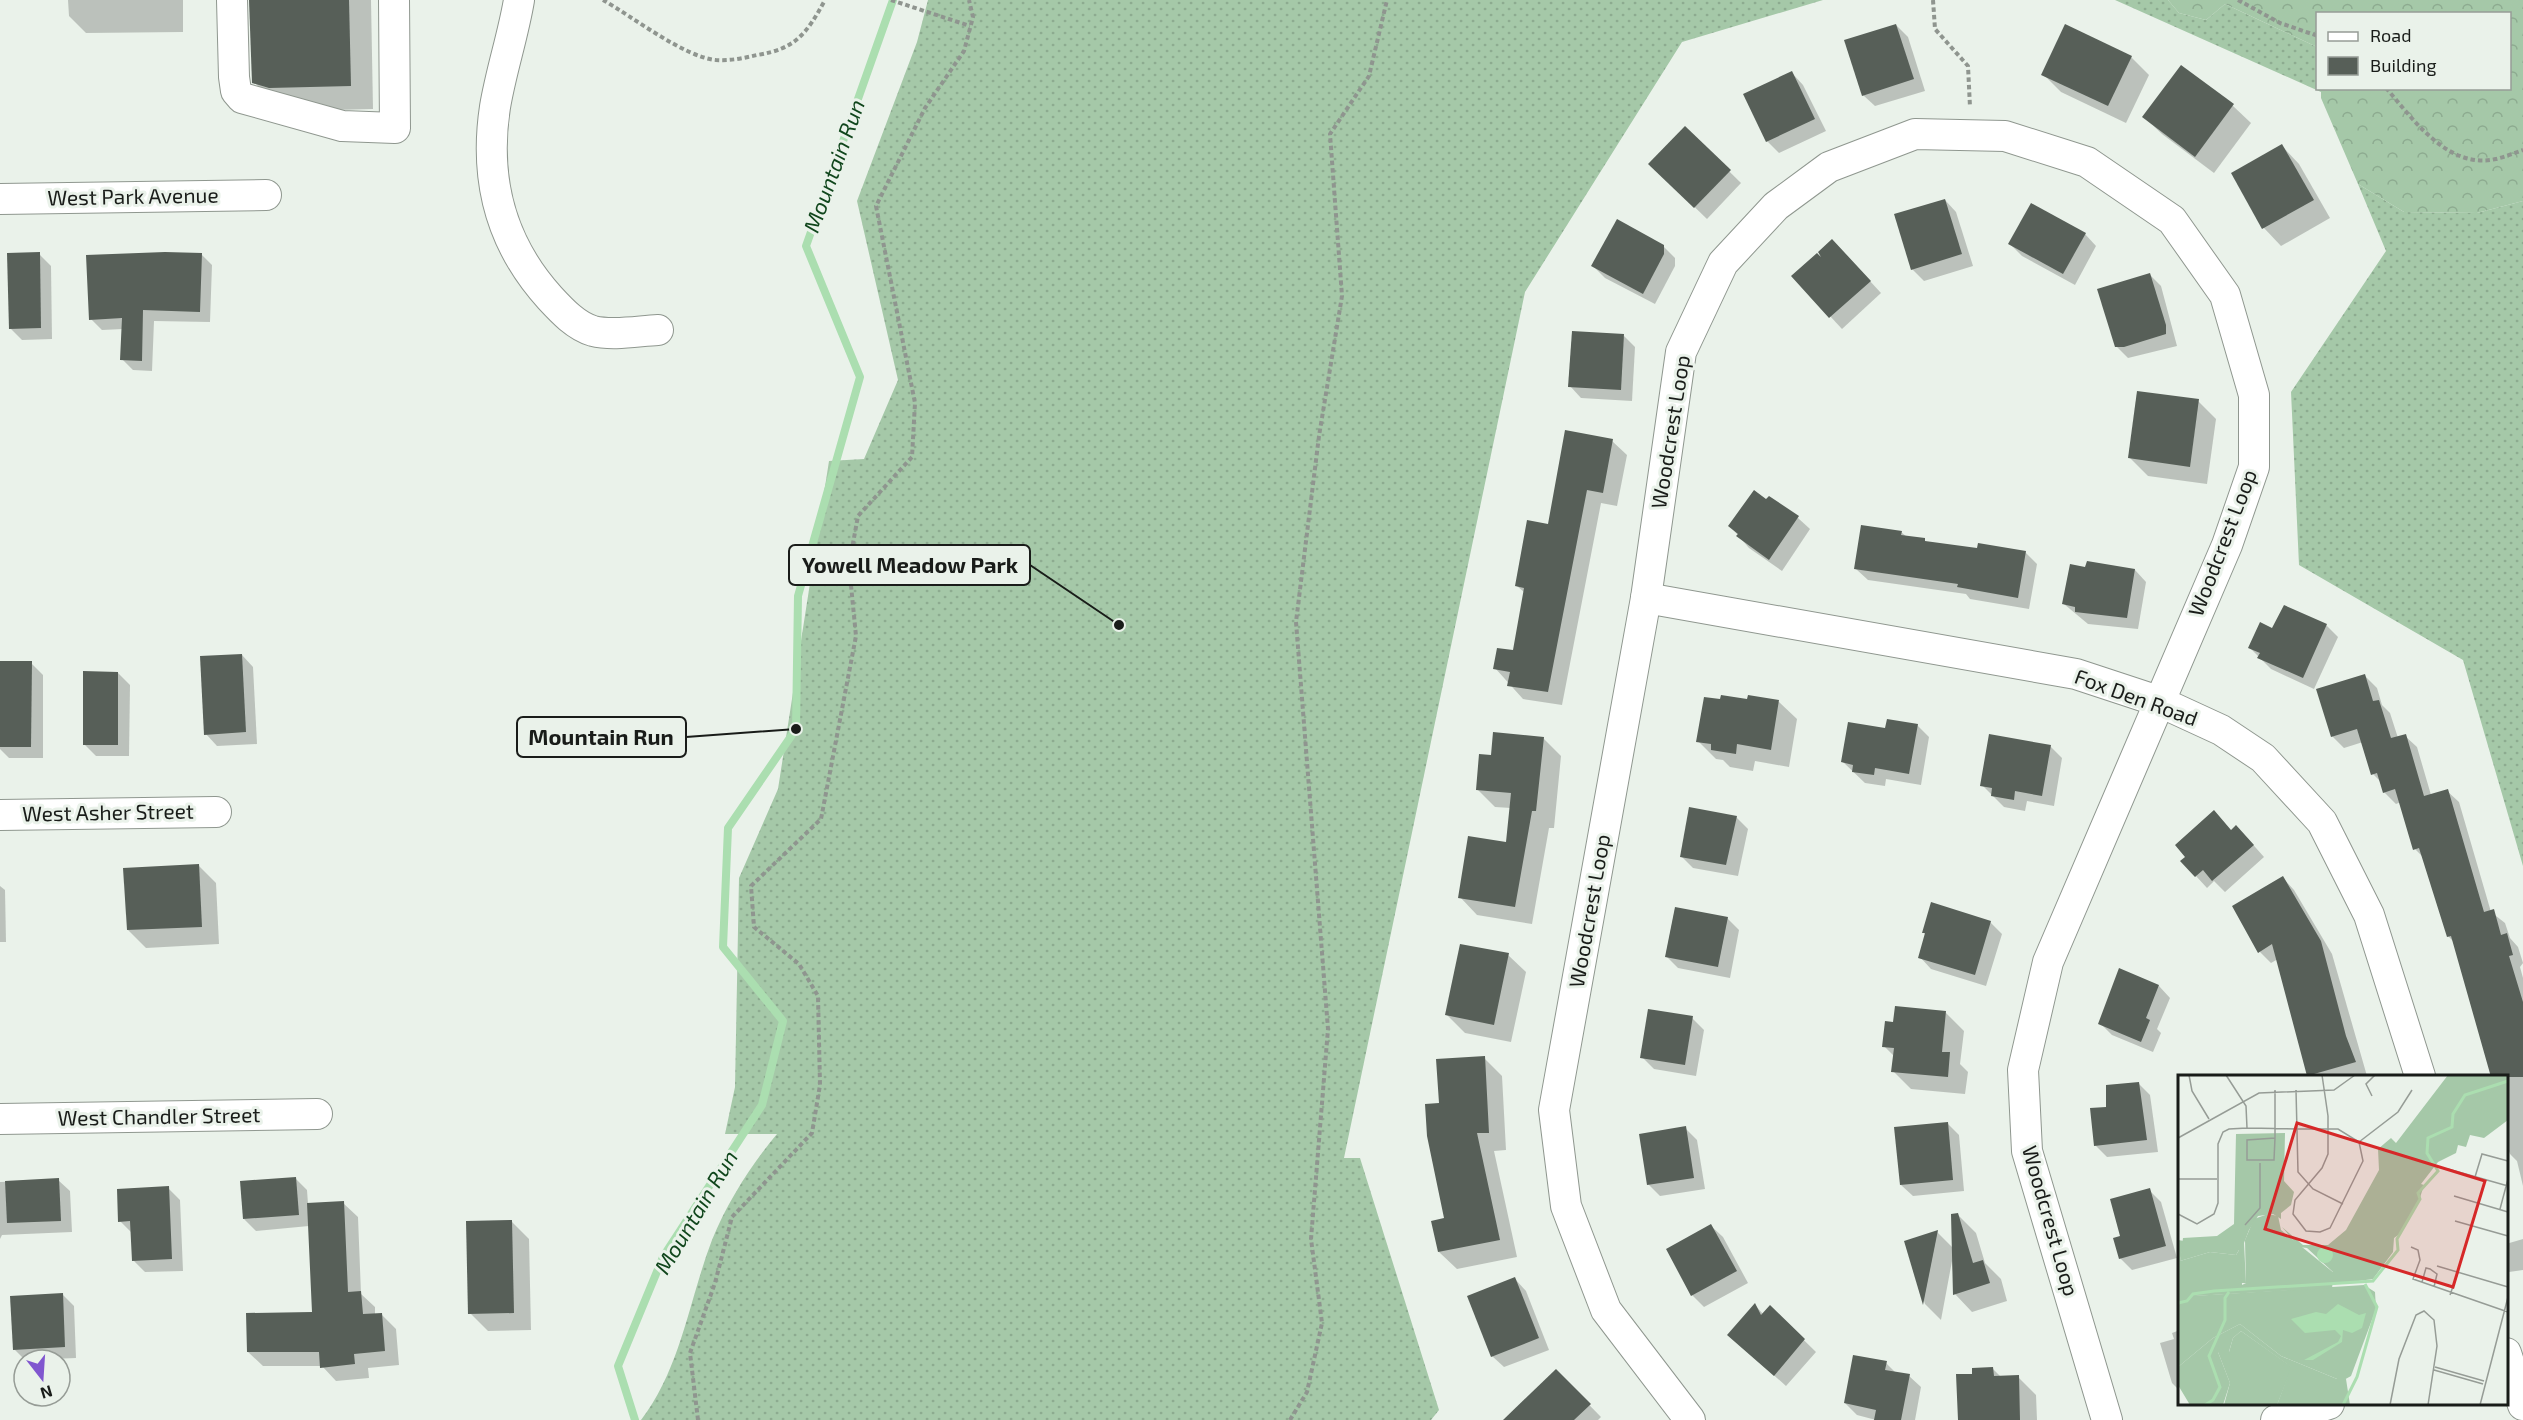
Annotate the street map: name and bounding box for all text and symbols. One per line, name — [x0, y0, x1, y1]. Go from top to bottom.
legend — [2316, 12, 2511, 90]
text: Road — [2370, 24, 2411, 46]
text: Building — [2370, 54, 2437, 76]
water label: Mountain Run — [797, 96, 869, 236]
street label: West Park Avenue — [47, 182, 219, 209]
street label: Woodcrest Loop — [1645, 353, 1694, 510]
street label: Woodcrest Loop — [2182, 466, 2261, 619]
callout: Yowell Meadow Park — [789, 545, 1030, 585]
text: Yowell Meadow Park — [802, 551, 1019, 577]
street label: Fox Den Road — [2072, 663, 2201, 730]
callout: Mountain Run — [517, 717, 686, 757]
text: Mountain Run — [528, 723, 674, 749]
street label: West Asher Street — [22, 798, 194, 825]
street label: Woodcrest Loop — [1563, 832, 1614, 989]
inset map — [2178, 1075, 2508, 1405]
street label: West Chandler Street — [57, 1101, 260, 1130]
street label: Woodcrest Loop — [2018, 1143, 2085, 1299]
water label: Mountain Run — [648, 1145, 742, 1278]
north arrow — [12, 1348, 72, 1408]
text: N — [38, 1382, 55, 1404]

